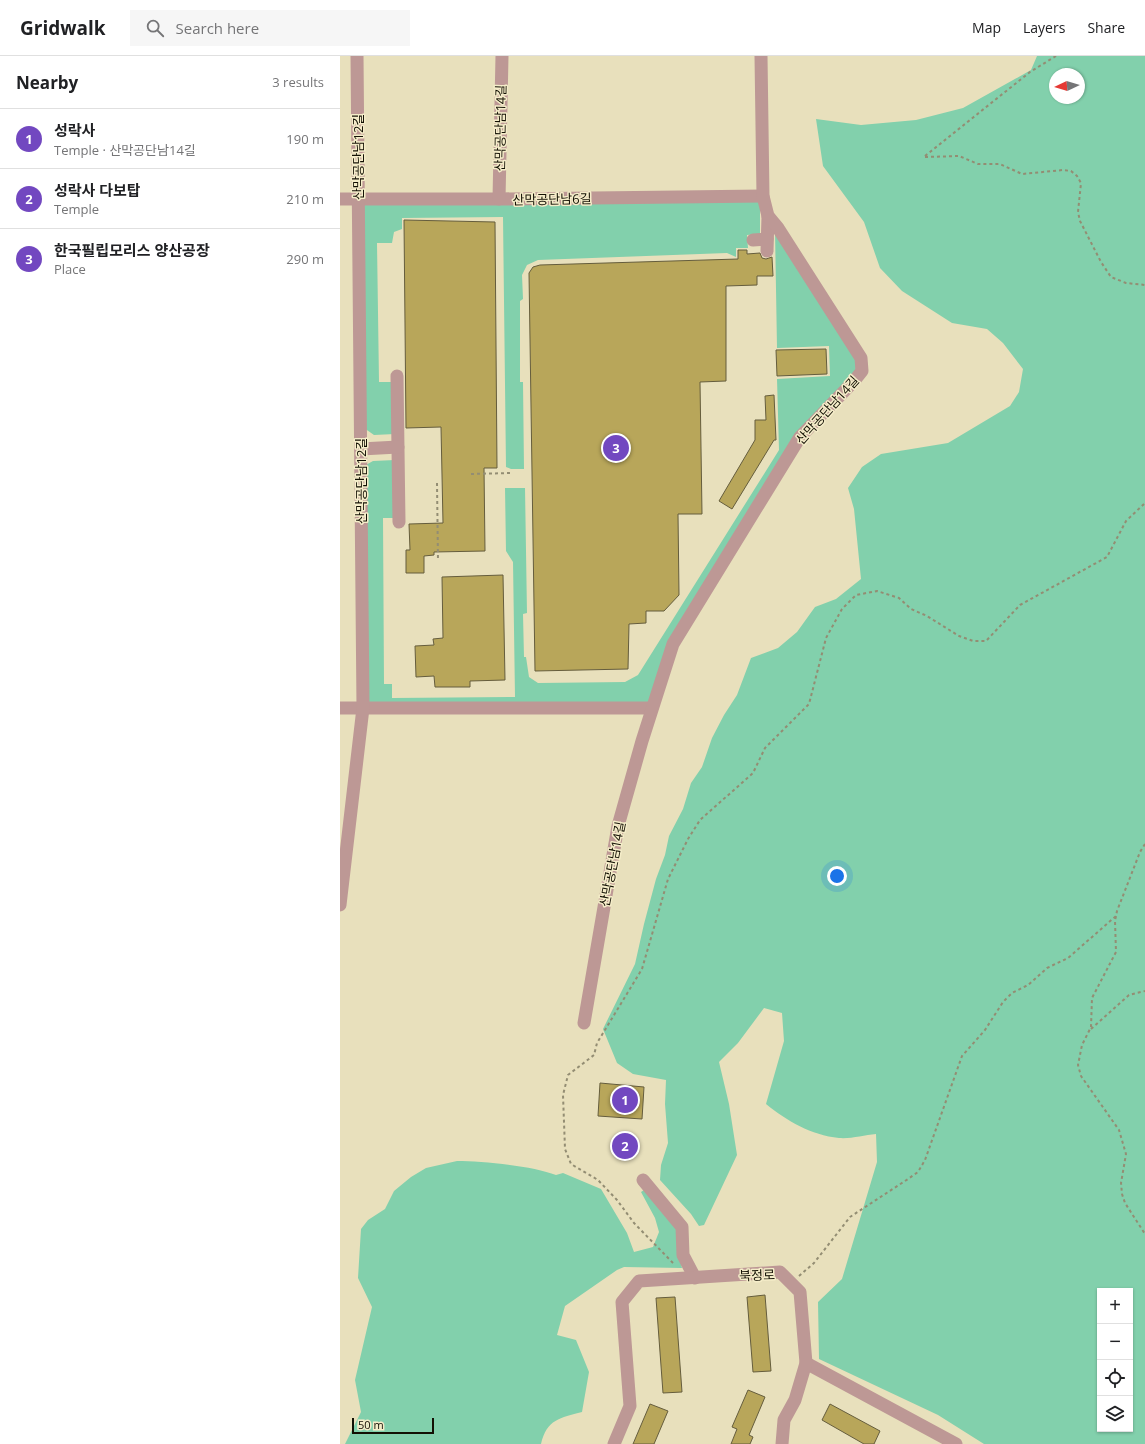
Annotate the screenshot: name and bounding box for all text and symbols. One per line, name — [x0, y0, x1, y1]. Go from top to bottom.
search box — [130, 10, 410, 46]
text: Gridwalk — [20, 15, 106, 41]
icon: search — [144, 17, 166, 39]
text: Search here — [176, 18, 259, 38]
text: Map — [972, 18, 1001, 37]
text: Layers — [1023, 18, 1065, 37]
text: Share — [1087, 18, 1125, 37]
north arrow — [1049, 68, 1085, 104]
text: Nearby — [16, 71, 78, 94]
text: 3 results — [272, 73, 324, 91]
street label: 산막공단남14길 — [490, 85, 510, 171]
street label: 산막공단남12길 — [349, 114, 367, 200]
text: 성락사 — [54, 120, 95, 140]
text: 1 — [25, 130, 33, 148]
text: 190 m — [286, 130, 324, 148]
text: Temple · 산막공단남14길 — [54, 141, 196, 159]
text: 성락사 다보탑 — [54, 180, 141, 200]
street label: 산막공단남6길 — [512, 189, 592, 209]
text: 2 — [25, 190, 33, 208]
text: 210 m — [286, 190, 324, 208]
text: Temple — [54, 200, 99, 218]
text: 한국필립모리스 양산공장 — [54, 240, 210, 260]
text: 3 — [25, 250, 33, 268]
text: 290 m — [286, 250, 324, 268]
text: Place — [54, 260, 86, 278]
street label: 산막공단남14길 — [791, 372, 863, 448]
pin: 3 — [603, 433, 629, 463]
street label: 산막공단남12길 — [352, 438, 370, 524]
street label: 산막공단남14길 — [595, 820, 629, 908]
your location — [827, 866, 847, 886]
pin: 1 — [612, 1085, 638, 1115]
pin: 2 — [612, 1131, 638, 1161]
street label: 북정로 — [739, 1265, 775, 1285]
map controls — [1097, 1288, 1133, 1432]
button: + — [1097, 1288, 1133, 1324]
button: − — [1097, 1324, 1133, 1360]
button: locate — [1097, 1360, 1133, 1396]
button: layers — [1097, 1396, 1133, 1432]
scale bar — [352, 1416, 434, 1435]
text: 50 m — [358, 1417, 384, 1432]

